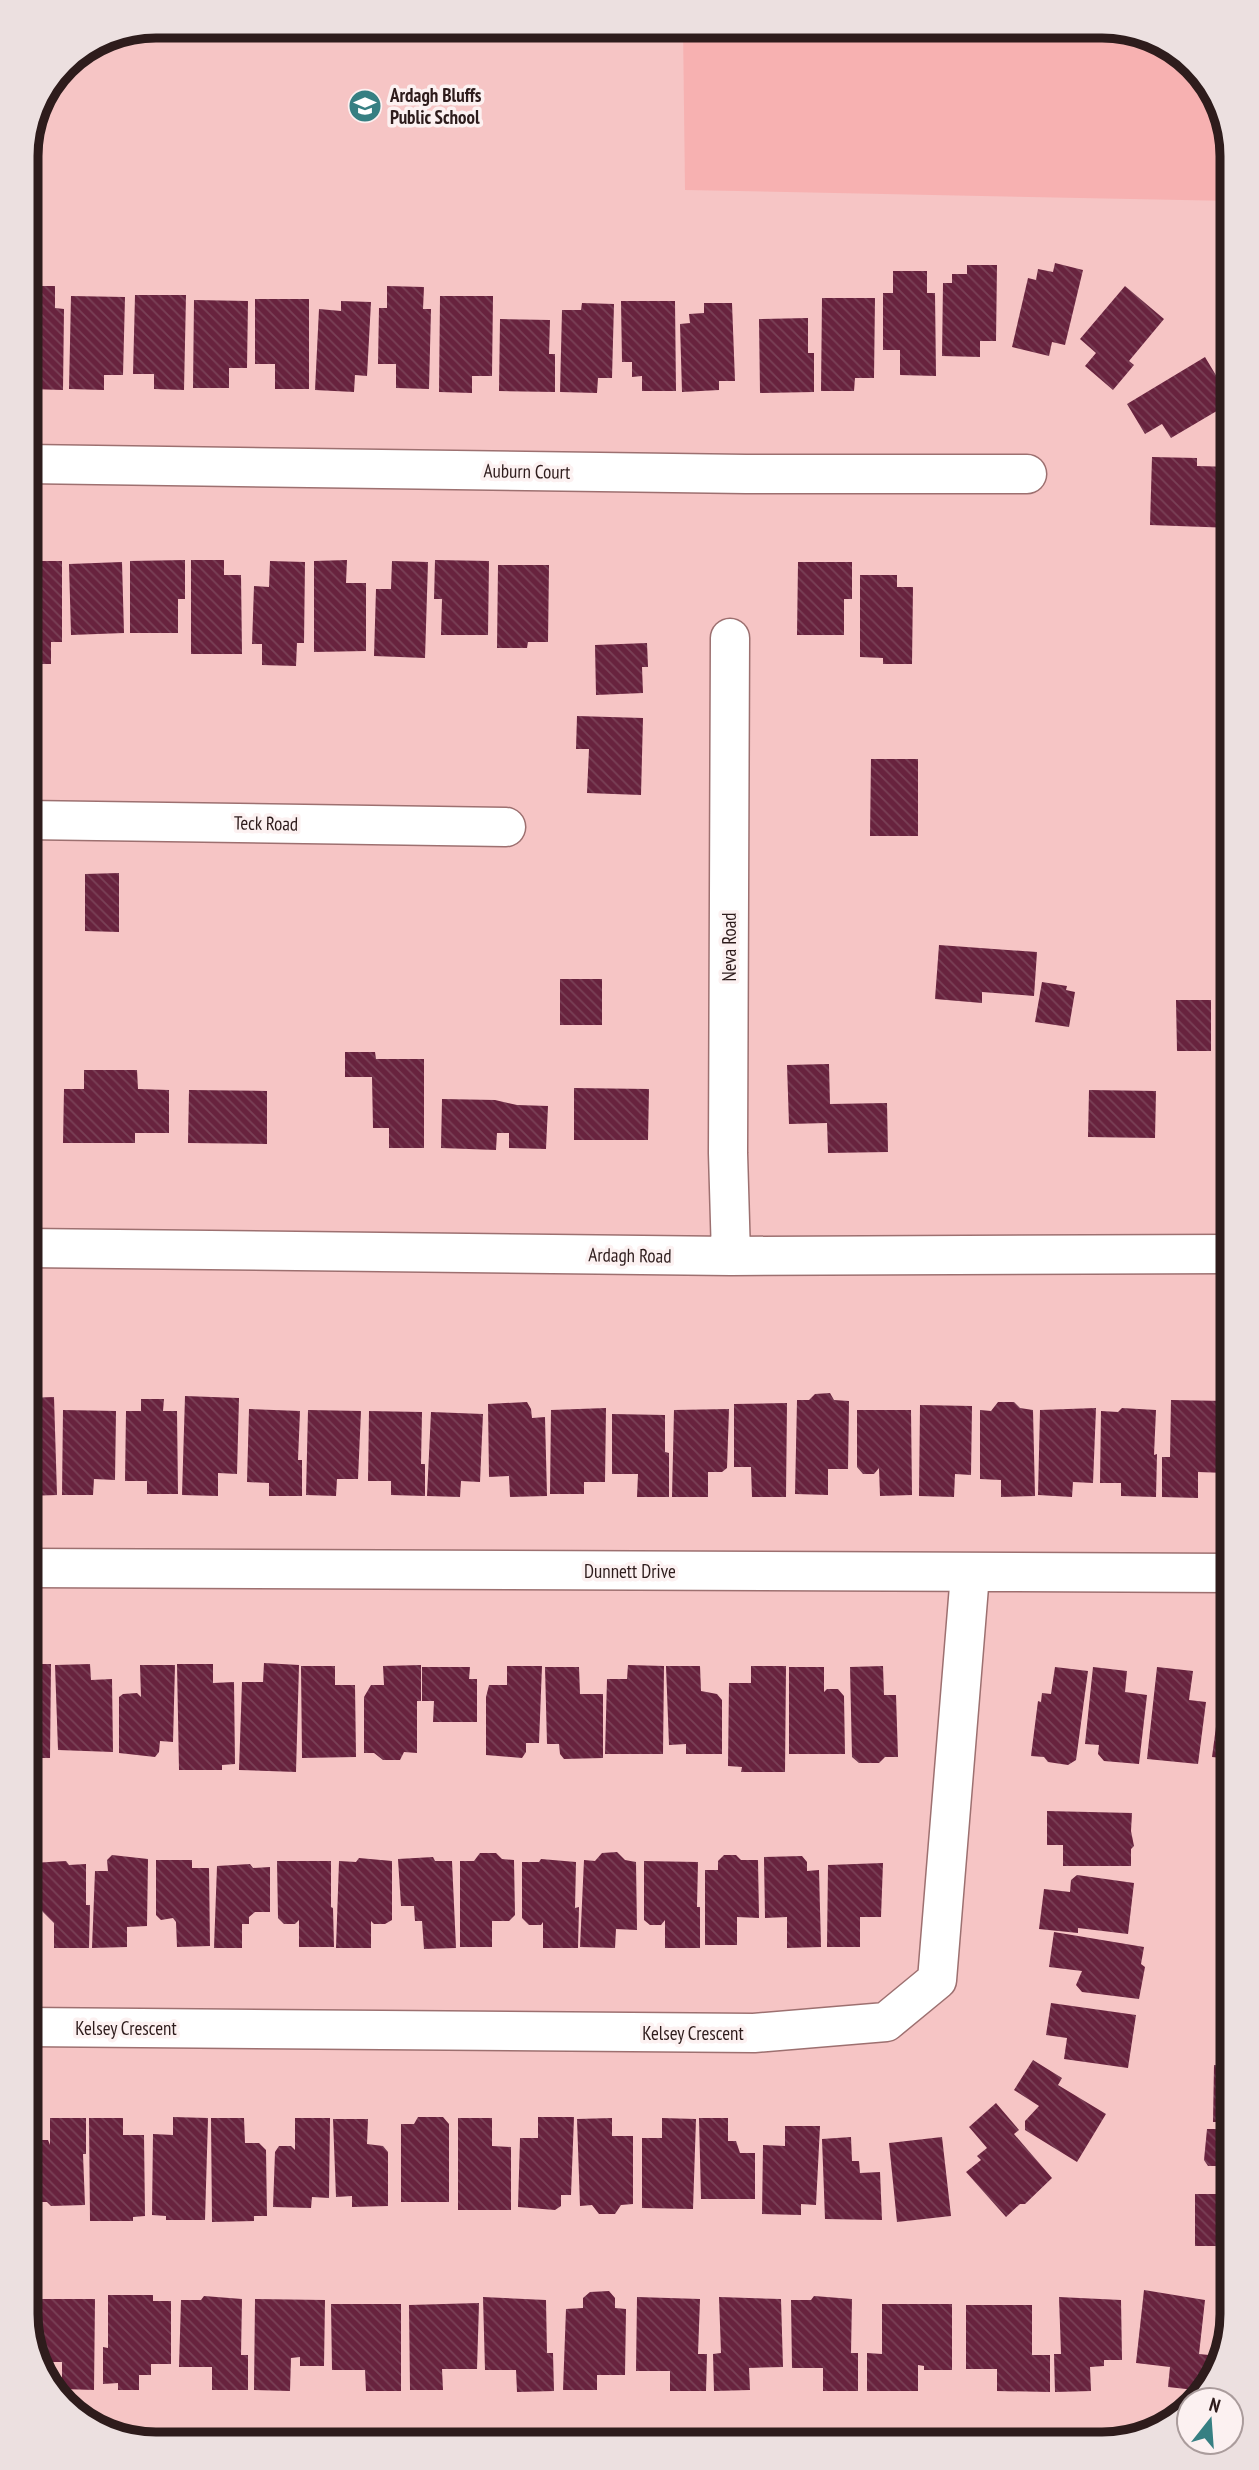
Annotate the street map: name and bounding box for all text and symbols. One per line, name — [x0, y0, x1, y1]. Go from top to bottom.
place label: Ardagh Bluffs Public School — [389, 83, 482, 129]
school or university icon: Ardagh Bluffs Public School — [346, 87, 384, 125]
street label: Auburn Court — [483, 458, 571, 484]
street label: Teck Road — [234, 810, 298, 836]
street label: Neva Road — [717, 912, 741, 982]
street label: Ardagh Road — [588, 1242, 672, 1268]
street label: Dunnett Drive — [584, 1559, 676, 1583]
street label: Kelsey Crescent — [75, 2016, 177, 2040]
street label: Kelsey Crescent — [642, 2021, 744, 2045]
north arrow — [1175, 2386, 1245, 2456]
text: N — [1207, 2392, 1223, 2418]

